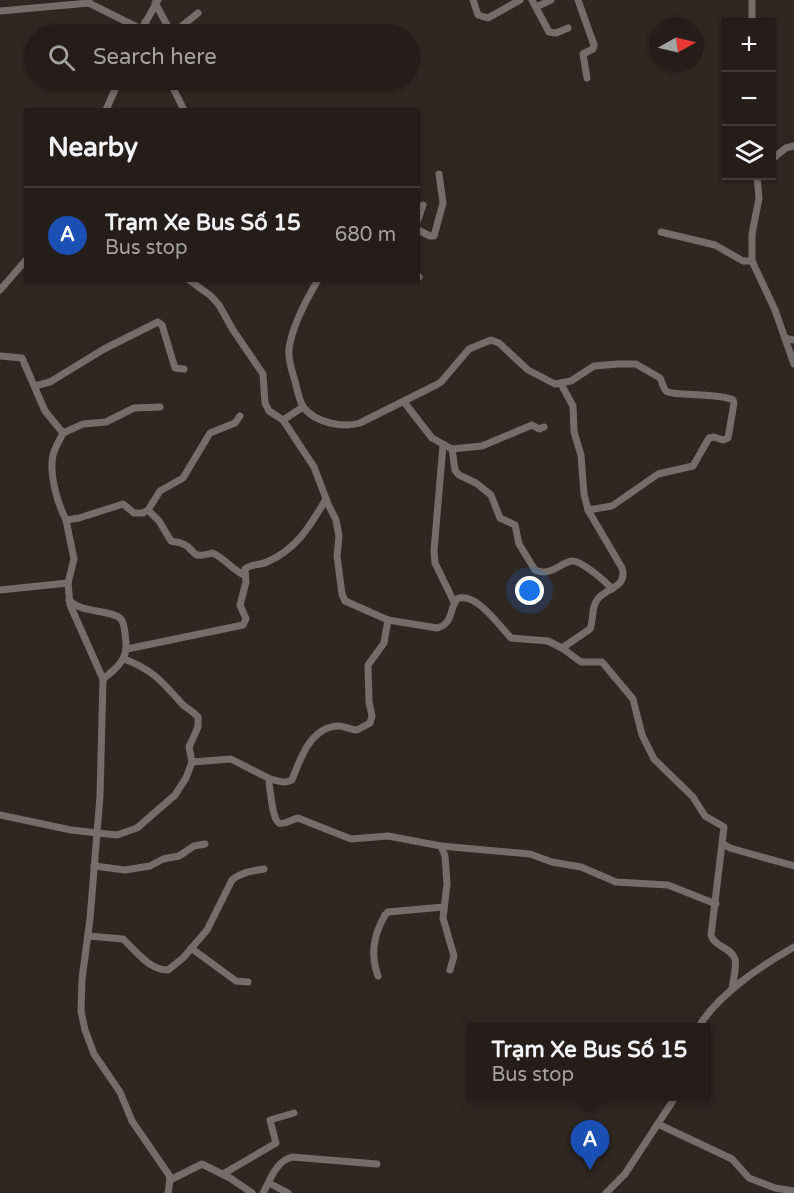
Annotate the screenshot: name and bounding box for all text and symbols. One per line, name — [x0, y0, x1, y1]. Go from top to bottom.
north arrow — [650, 18, 704, 72]
map controls — [722, 18, 776, 180]
button: + — [722, 18, 776, 72]
search box — [24, 24, 420, 90]
icon: search — [45, 41, 78, 74]
text: Search here — [93, 44, 217, 70]
button: − — [722, 72, 776, 126]
button: layers — [722, 126, 776, 180]
text: Nearby — [48, 132, 138, 163]
text: Trạm Xe Bus Số 15 — [105, 210, 301, 236]
text: A — [60, 223, 75, 247]
text: 680 m — [335, 223, 396, 247]
text: Bus stop — [105, 236, 188, 260]
your location — [515, 576, 544, 605]
popup — [468, 1023, 711, 1101]
text: Trạm Xe Bus Số 15 — [492, 1037, 687, 1063]
text: Bus stop — [492, 1063, 574, 1087]
pin: A — [570, 1120, 610, 1170]

